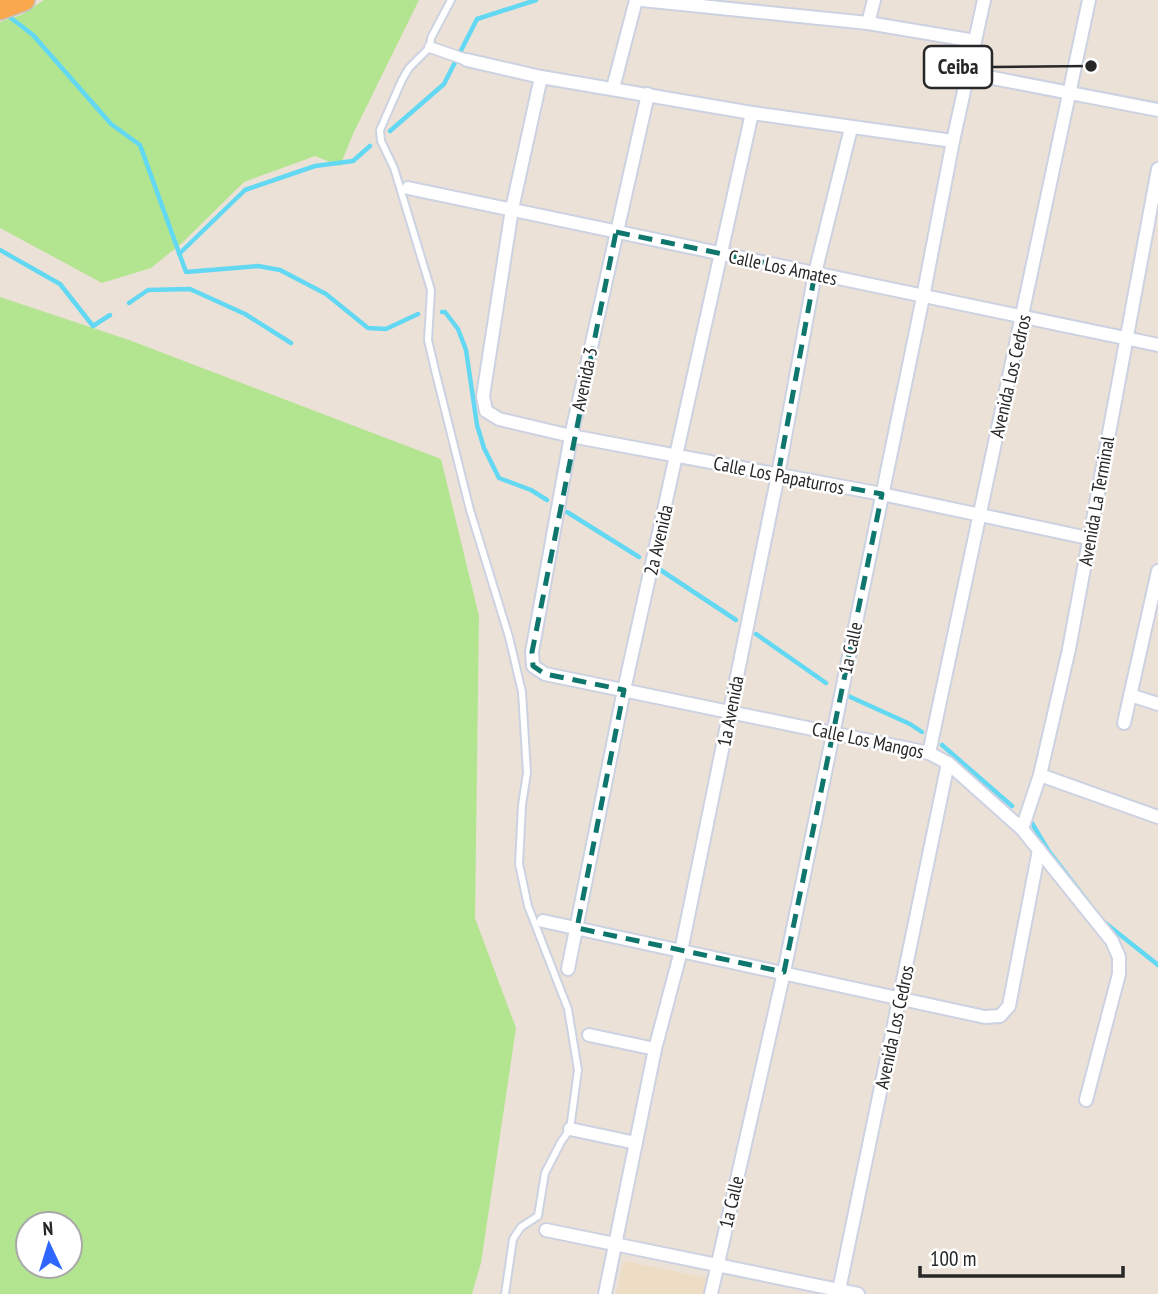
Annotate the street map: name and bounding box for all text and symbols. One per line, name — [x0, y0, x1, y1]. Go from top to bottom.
callout: Ceiba — [924, 46, 992, 88]
text: Ceiba — [938, 53, 979, 80]
street label: Calle Los Amates — [727, 244, 839, 290]
street label: Avenida Los Cedros — [984, 312, 1036, 440]
street label: Avenida 3 — [566, 345, 602, 413]
street label: Avenida La Terminal — [1073, 434, 1119, 568]
street label: Calle Los Papaturros — [712, 451, 846, 499]
street label: 2a Avenida — [638, 502, 678, 578]
street label: 1a Calle — [833, 619, 867, 676]
street label: 1a Avenida — [711, 674, 749, 748]
street label: Calle Los Mangos — [810, 716, 926, 764]
street label: Avenida Los Cedros — [869, 963, 919, 1091]
street label: 1a Calle — [713, 1173, 749, 1230]
north arrow — [14, 1210, 84, 1280]
text: N — [42, 1216, 54, 1240]
scale bar — [920, 1234, 1123, 1278]
text: 100 m — [930, 1245, 976, 1272]

